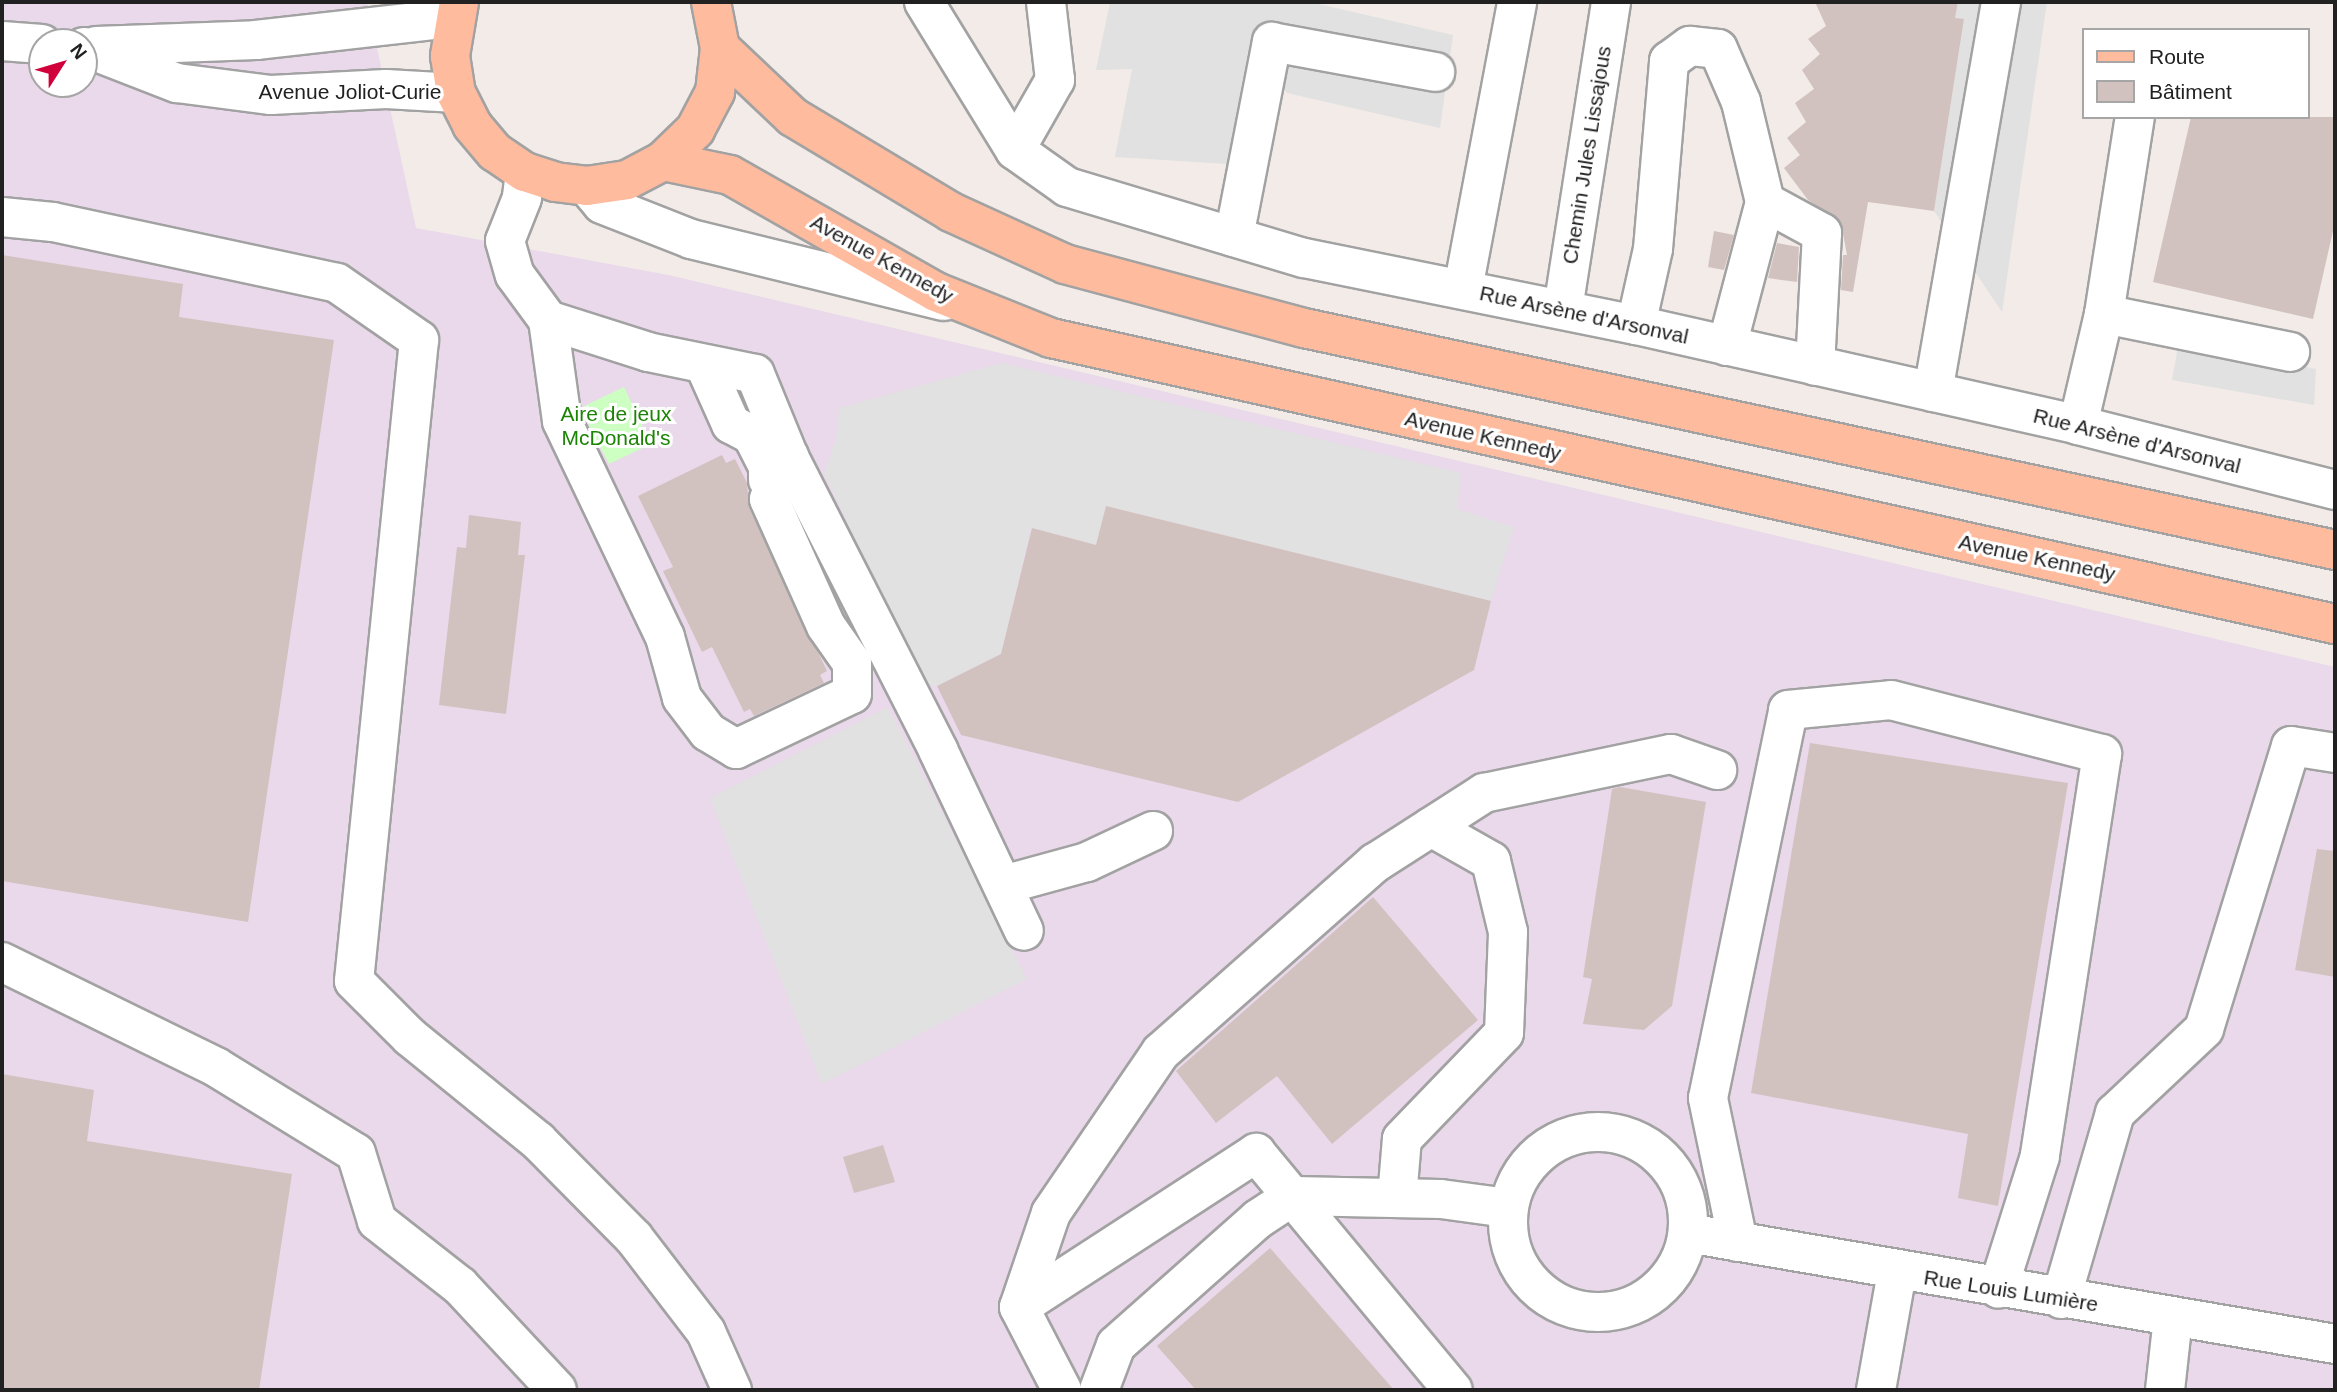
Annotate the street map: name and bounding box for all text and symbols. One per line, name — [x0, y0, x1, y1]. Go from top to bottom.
north arrow — [28, 28, 98, 98]
legend — [2082, 28, 2309, 119]
text: N — [66, 39, 91, 63]
street label: Chemin Jules Lissajous — [1557, 44, 1617, 266]
text: Route — [2149, 45, 2205, 68]
street label: Avenue Joliot-Curie — [259, 79, 441, 105]
text: Bâtiment — [2149, 80, 2232, 103]
street label: Avenue Kennedy — [806, 209, 958, 309]
street label: Rue Arsène d'Arsonval — [1477, 280, 1691, 350]
park label: Aire de jeux McDonald's — [561, 401, 671, 451]
street label: Rue Arsène d'Arsonval — [2030, 403, 2244, 479]
street label: Avenue Kennedy — [1402, 406, 1564, 466]
street label: Avenue Kennedy — [1956, 529, 2118, 587]
street label: Rue Louis Lumière — [1922, 1265, 2100, 1317]

